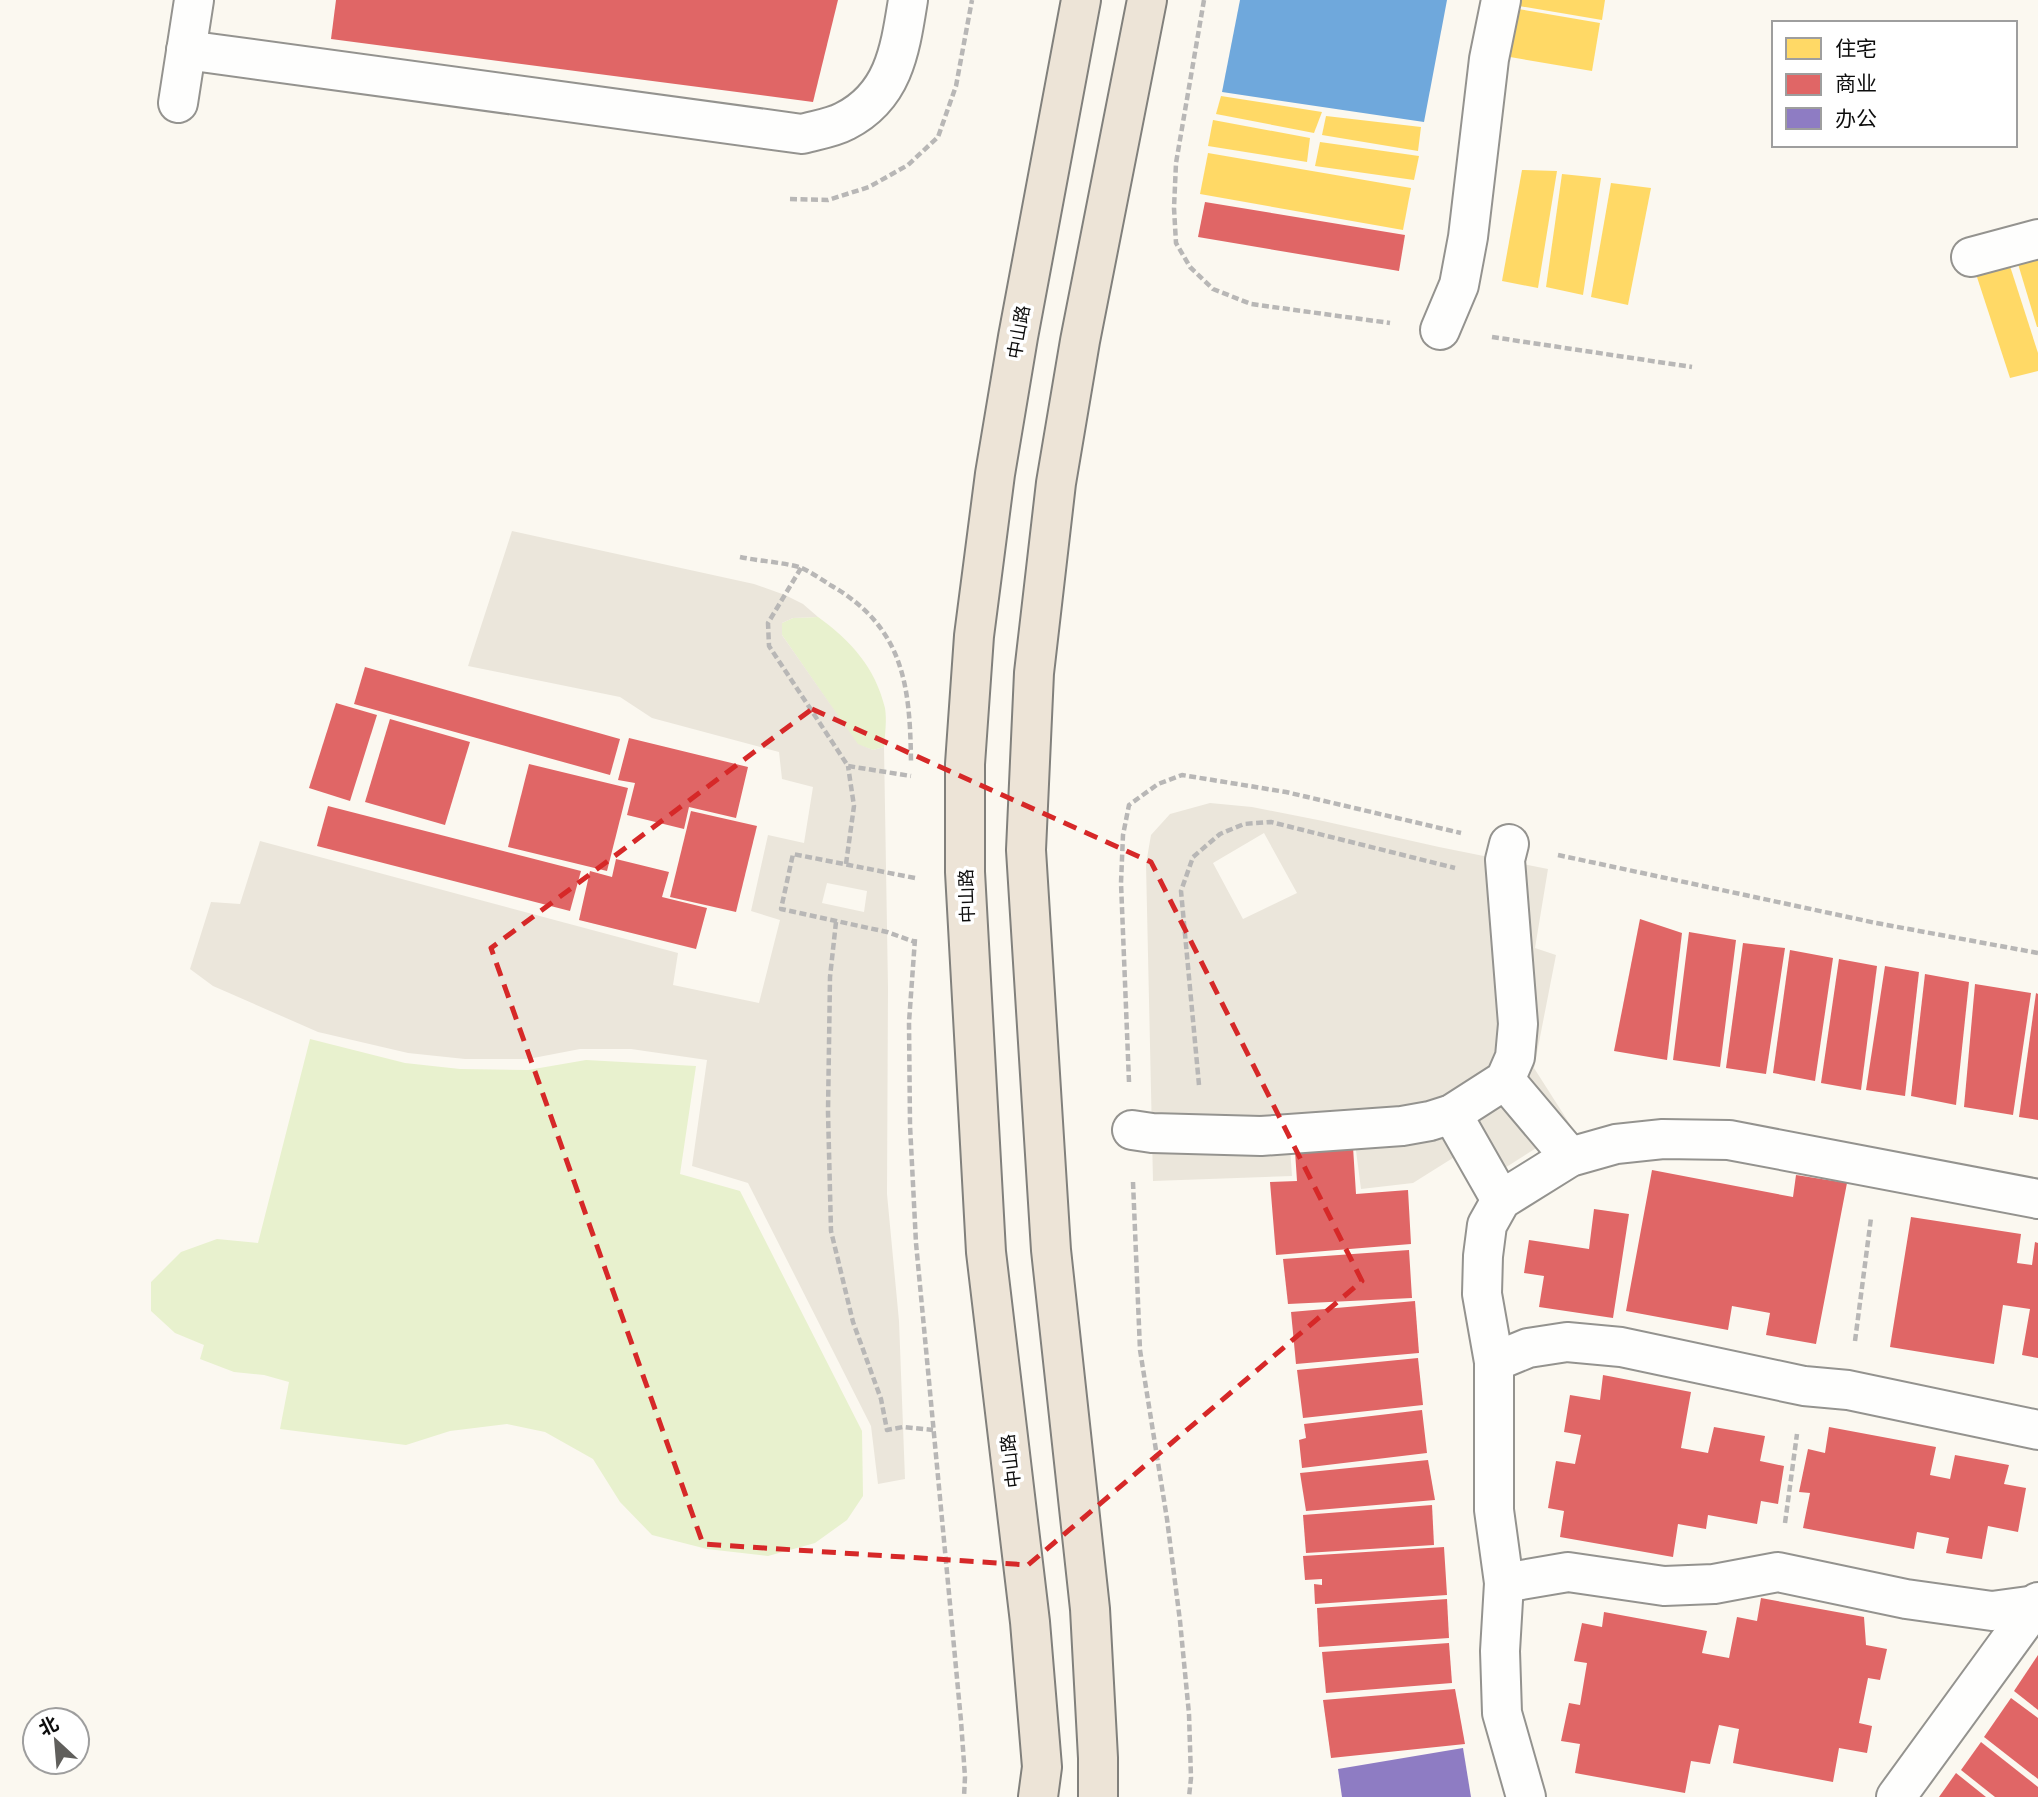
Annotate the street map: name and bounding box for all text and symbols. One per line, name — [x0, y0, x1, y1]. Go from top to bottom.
legend — [1772, 21, 2017, 147]
text: 住宅 — [1835, 37, 1877, 61]
text: 商业 — [1835, 72, 1877, 96]
text: 办公 — [1835, 107, 1877, 131]
street label: 中山路 — [1004, 304, 1034, 360]
street label: 中山路 — [956, 869, 978, 923]
street label: 中山路 — [998, 1433, 1024, 1489]
north arrow — [21, 1706, 91, 1776]
text: 北 — [36, 1713, 62, 1740]

